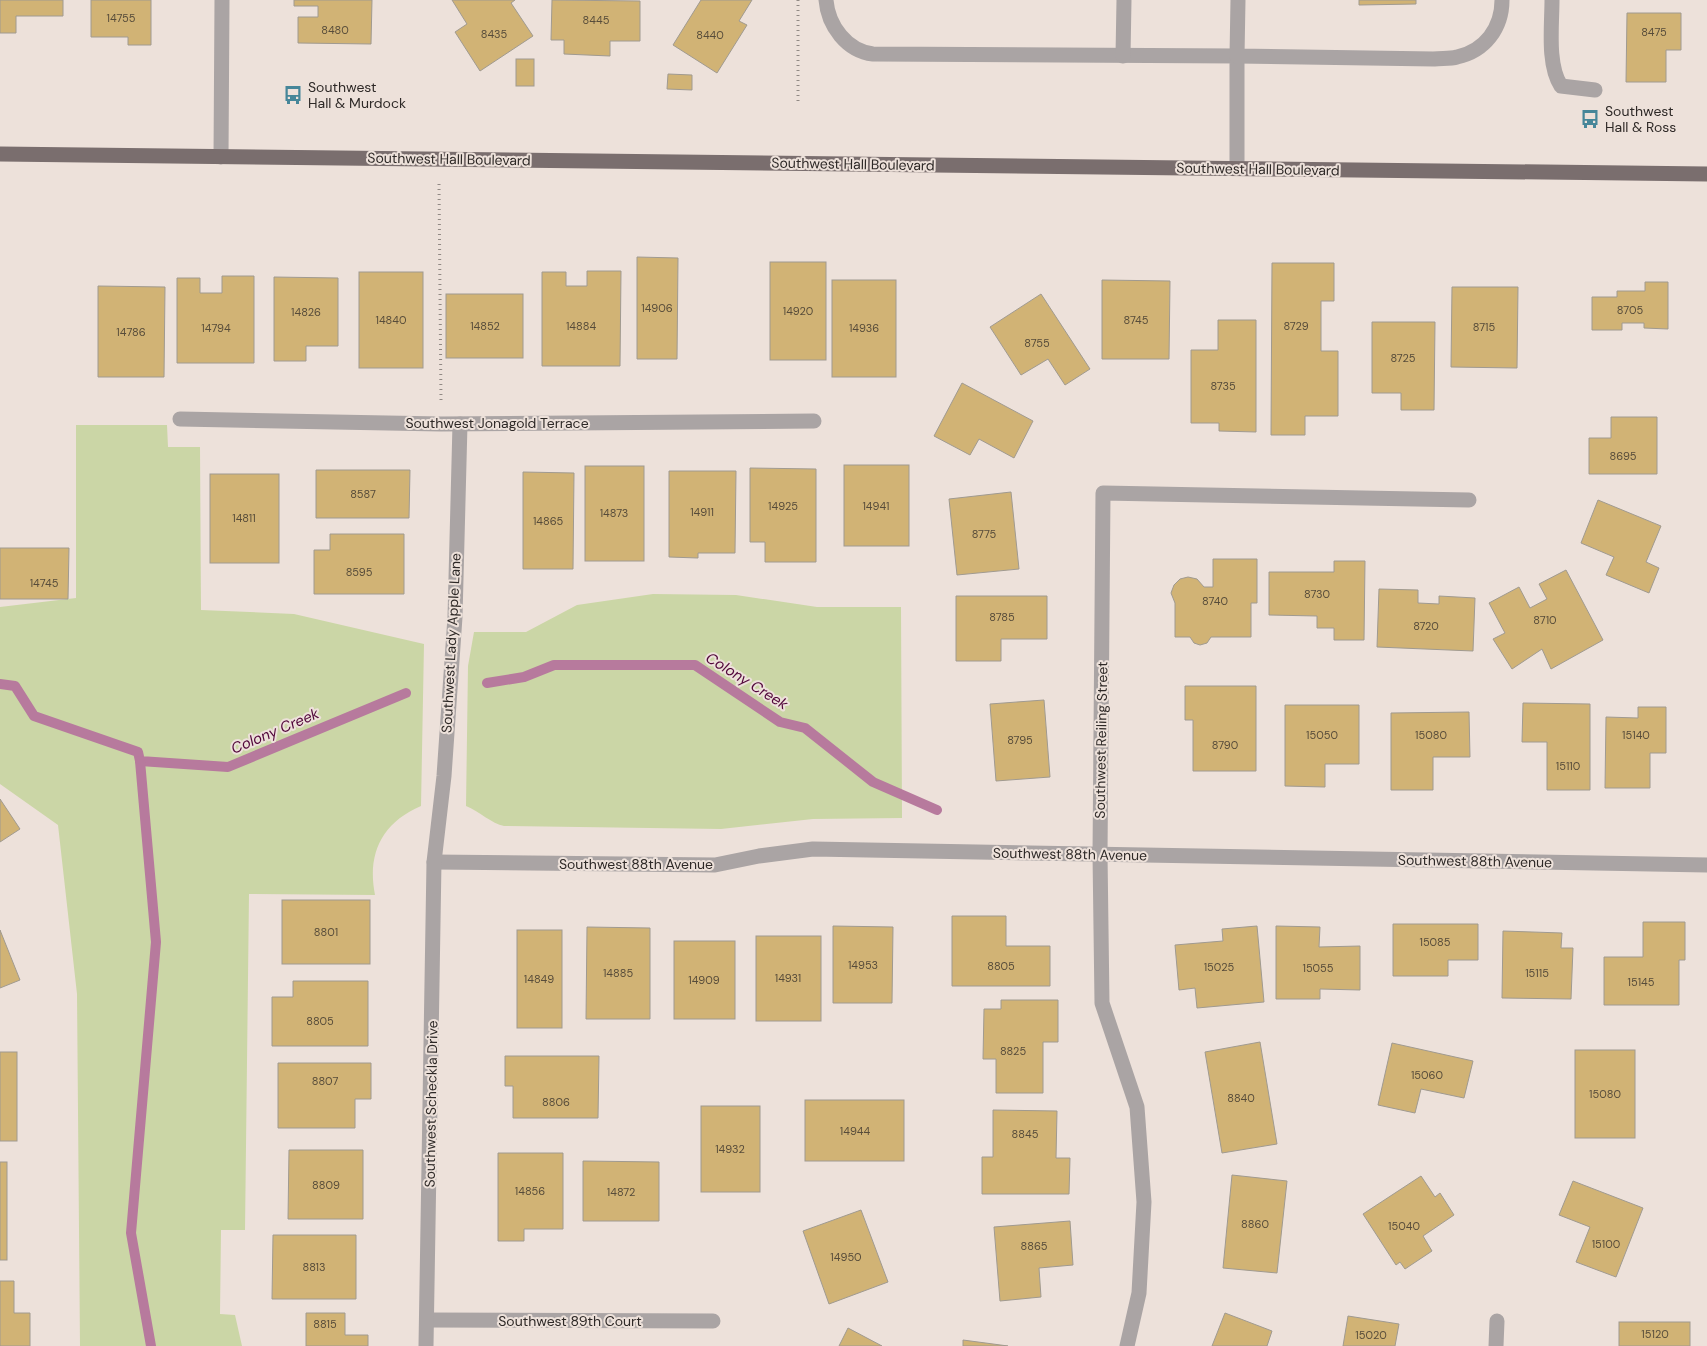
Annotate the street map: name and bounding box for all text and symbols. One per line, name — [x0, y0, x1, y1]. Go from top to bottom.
house number: 14755 — [106, 11, 136, 25]
house number: 8445 — [583, 13, 610, 27]
house number: 8480 — [321, 23, 349, 37]
house number: 8475 — [1641, 25, 1667, 39]
house number: 8435 — [481, 27, 508, 41]
house number: 8440 — [696, 28, 724, 42]
place label: Southwest Hall & Murdock — [308, 78, 406, 112]
bus stop icon: Southwest Hall & Murdock — [282, 84, 304, 106]
place label: Southwest Hall & Ross — [1605, 102, 1676, 136]
bus stop icon: Southwest Hall & Ross — [1579, 108, 1601, 130]
street label: Southwest Hall Boulevard — [367, 149, 531, 169]
street label: Southwest Hall Boulevard — [771, 154, 935, 174]
street label: Southwest Hall Boulevard — [1176, 159, 1340, 179]
house number: 14906 — [641, 301, 673, 315]
house number: 8705 — [1617, 303, 1643, 317]
house number: 14920 — [783, 304, 813, 318]
house number: 14826 — [291, 305, 321, 319]
house number: 14840 — [376, 313, 407, 327]
house number: 8745 — [1123, 313, 1149, 327]
house number: 14852 — [470, 319, 500, 333]
house number: 14884 — [566, 319, 596, 333]
house number: 8729 — [1283, 319, 1309, 333]
house number: 8715 — [1473, 320, 1496, 334]
house number: 14794 — [201, 321, 231, 335]
house number: 14936 — [849, 321, 879, 335]
house number: 14786 — [116, 325, 146, 339]
house number: 8755 — [1024, 336, 1050, 350]
house number: 8725 — [1390, 351, 1416, 365]
house number: 8735 — [1210, 379, 1236, 393]
street label: Southwest Jonagold Terrace — [405, 414, 589, 432]
house number: 8695 — [1610, 449, 1637, 463]
house number: 8587 — [350, 487, 376, 501]
house number: 14925 — [768, 499, 798, 513]
house number: 14941 — [862, 499, 890, 513]
house number: 14911 — [690, 505, 714, 519]
house number: 14873 — [600, 506, 628, 520]
house number: 14811 — [232, 511, 256, 525]
house number: 14865 — [533, 514, 563, 528]
house number: 8775 — [972, 527, 997, 541]
street label: Southwest Lady Apple Lane — [437, 553, 465, 733]
house number: 8595 — [346, 565, 373, 579]
house number: 14745 — [30, 576, 59, 590]
house number: 8730 — [1304, 587, 1330, 601]
house number: 8740 — [1202, 594, 1228, 608]
house number: 8785 — [989, 610, 1015, 624]
house number: 8710 — [1533, 613, 1557, 627]
house number: 8720 — [1413, 619, 1439, 633]
water label: Colony Creek — [702, 648, 792, 715]
street label: Southwest Reiling Street — [1091, 661, 1111, 819]
water label: Colony Creek — [228, 703, 322, 759]
house number: 15050 — [1306, 728, 1338, 742]
house number: 15080 — [1415, 728, 1447, 742]
house number: 15140 — [1622, 728, 1650, 742]
house number: 8795 — [1007, 733, 1033, 747]
house number: 8790 — [1212, 738, 1238, 752]
house number: 15110 — [1556, 759, 1580, 773]
street label: Southwest 88th Avenue — [993, 844, 1147, 864]
street label: Southwest 88th Avenue — [1398, 851, 1552, 871]
street label: Southwest 88th Avenue — [559, 855, 713, 873]
house number: 8801 — [314, 925, 338, 939]
house number: 15085 — [1419, 935, 1451, 949]
house number: 14953 — [848, 958, 878, 972]
house number: 8805 — [987, 959, 1015, 973]
house number: 15025 — [1204, 960, 1235, 974]
house number: 15055 — [1302, 961, 1334, 975]
house number: 14885 — [603, 966, 633, 980]
house number: 15115 — [1525, 966, 1549, 980]
house number: 14931 — [775, 971, 801, 985]
house number: 14849 — [524, 972, 554, 986]
house number: 14909 — [688, 973, 720, 987]
house number: 15145 — [1628, 975, 1655, 989]
house number: 8805 — [306, 1014, 334, 1028]
street label: Southwest Scheckla Drive — [421, 1020, 441, 1188]
house number: 8825 — [1000, 1044, 1026, 1058]
house number: 15060 — [1411, 1068, 1443, 1082]
house number: 8807 — [312, 1074, 338, 1088]
house number: 15080 — [1589, 1087, 1621, 1101]
house number: 8840 — [1227, 1091, 1255, 1105]
house number: 8806 — [542, 1095, 570, 1109]
house number: 14944 — [840, 1124, 871, 1138]
house number: 8845 — [1012, 1127, 1039, 1141]
house number: 14932 — [715, 1142, 745, 1156]
house number: 8809 — [312, 1178, 340, 1192]
house number: 14856 — [515, 1184, 545, 1198]
house number: 14872 — [607, 1185, 635, 1199]
house number: 8860 — [1241, 1217, 1269, 1231]
house number: 15040 — [1388, 1219, 1420, 1233]
house number: 15100 — [1592, 1237, 1620, 1251]
house number: 8865 — [1021, 1239, 1048, 1253]
house number: 14950 — [830, 1250, 862, 1264]
house number: 8813 — [302, 1260, 326, 1274]
street label: Southwest 89th Court — [498, 1312, 642, 1330]
house number: 8815 — [313, 1317, 337, 1331]
house number: 15120 — [1641, 1327, 1669, 1341]
house number: 15020 — [1355, 1328, 1387, 1342]

